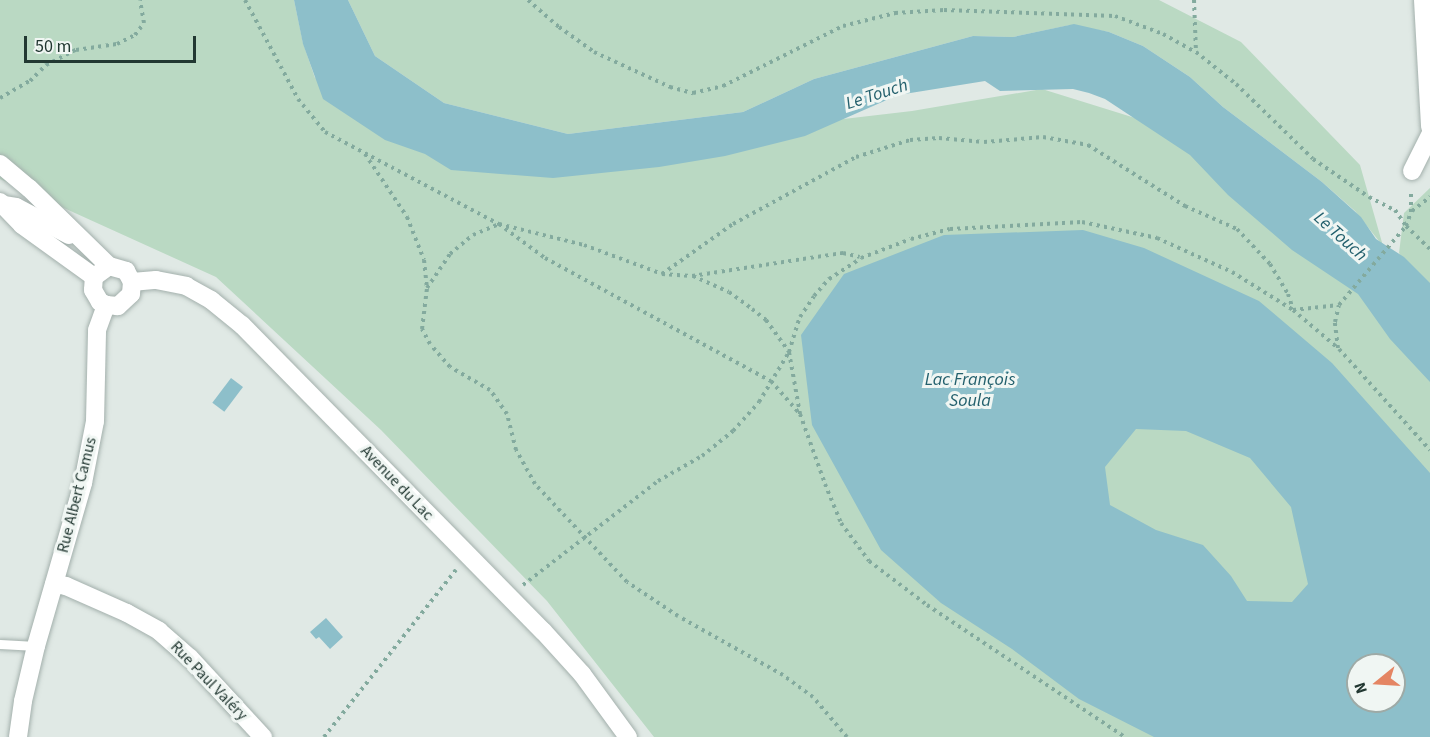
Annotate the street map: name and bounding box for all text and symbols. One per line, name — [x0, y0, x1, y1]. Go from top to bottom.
scale bar — [27, 24, 200, 62]
text: 50 m — [35, 34, 71, 59]
water label: Le Touch — [843, 75, 911, 115]
water label: Le Touch — [1309, 208, 1371, 266]
water label: Lac François Soula — [925, 370, 1015, 412]
street label: Rue Albert Camus — [53, 435, 101, 555]
street label: Avenue du Lac — [357, 442, 437, 524]
street label: Rue Paul Valéry — [166, 637, 252, 725]
north arrow — [1346, 653, 1406, 713]
text: N — [1349, 679, 1373, 696]

